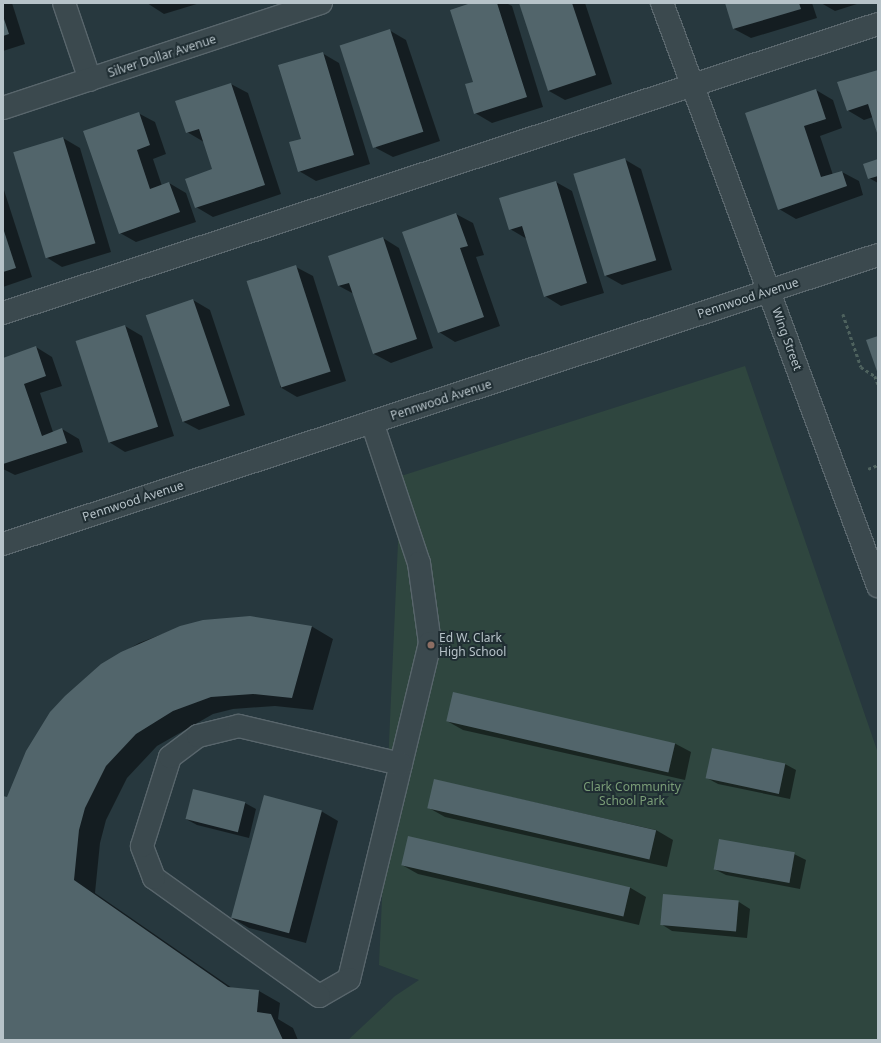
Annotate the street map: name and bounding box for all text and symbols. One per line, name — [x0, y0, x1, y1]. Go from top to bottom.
street label: Silver Dollar Avenue — [106, 32, 218, 80]
street label: Pennwood Avenue — [696, 275, 800, 321]
street label: Wing Street — [769, 306, 805, 372]
street label: Pennwood Avenue — [389, 377, 493, 423]
street label: Pennwood Avenue — [81, 478, 185, 524]
place label: Ed W. Clark High School — [439, 631, 506, 659]
marker: Ed W. Clark High School — [426, 640, 436, 650]
park label: Clark Community School Park — [583, 780, 681, 808]

